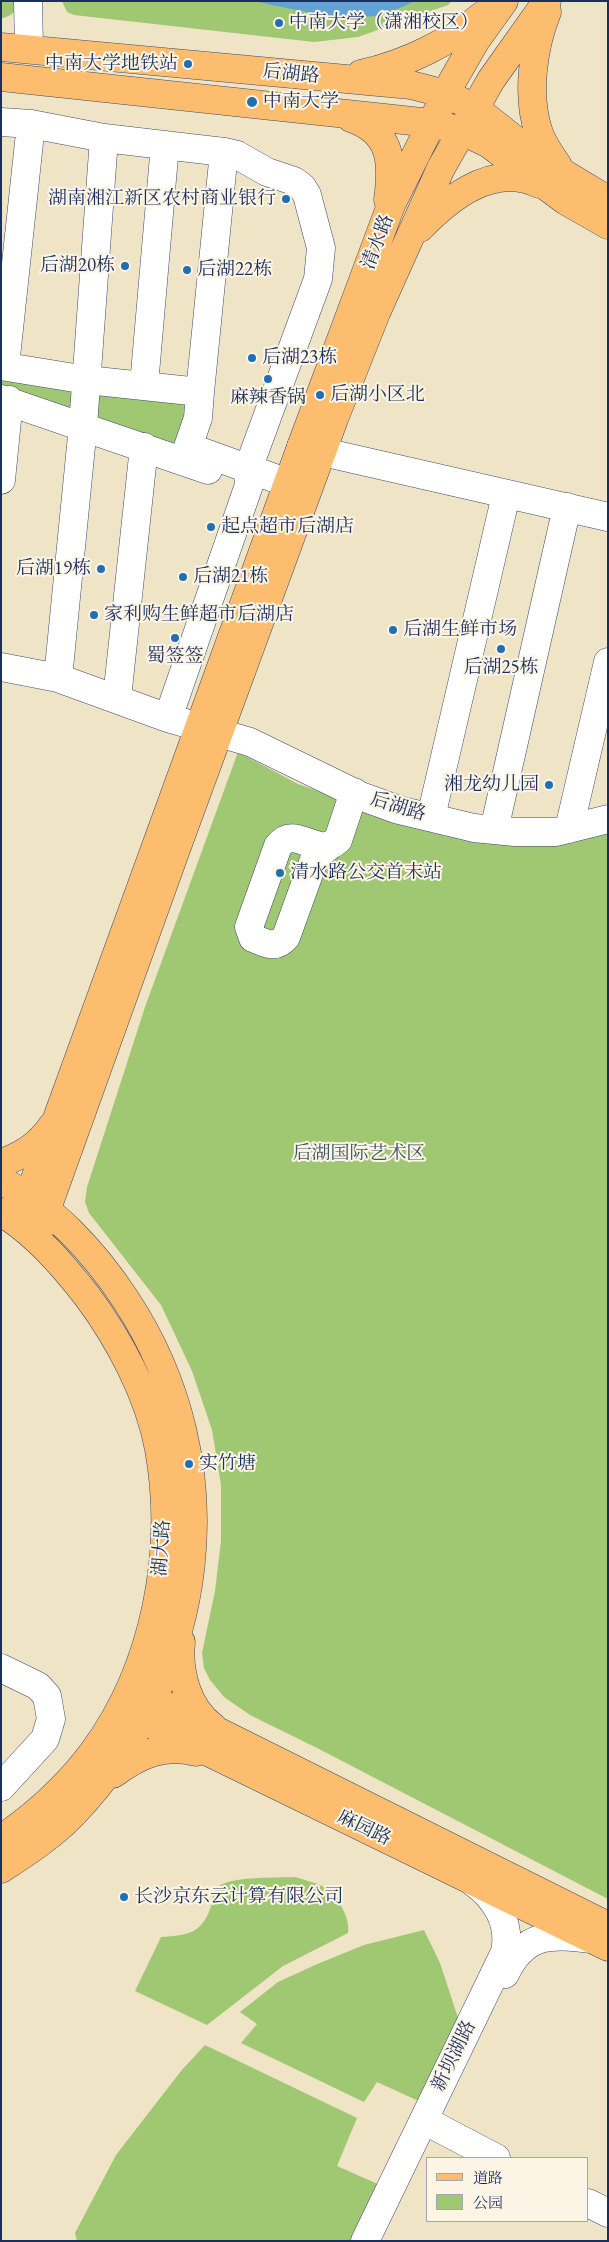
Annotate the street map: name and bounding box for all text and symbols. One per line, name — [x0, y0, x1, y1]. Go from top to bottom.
place label: 中南大学（潇湘校区） — [289, 12, 479, 34]
marker: 中南大学（潇湘校区） — [273, 17, 285, 29]
place label: 中南大学地铁站 — [45, 53, 178, 75]
marker: 中南大学地铁站 — [182, 58, 194, 70]
street label: 后湖路 — [261, 60, 321, 88]
place label: 中南大学 — [263, 91, 339, 113]
marker: 中南大学 — [245, 95, 259, 109]
place label: 湖南湘江新区农村商业银行 — [48, 188, 276, 210]
marker: 湖南湘江新区农村商业银行 — [280, 193, 292, 205]
street label: 清水路 — [357, 211, 399, 273]
place label: 后湖20栋 — [40, 255, 115, 277]
place label: 后湖22栋 — [197, 259, 272, 281]
marker: 后湖20栋 — [119, 260, 131, 272]
marker: 后湖22栋 — [181, 264, 193, 276]
place label: 后湖23栋 — [262, 347, 337, 369]
marker: 后湖23栋 — [246, 352, 258, 364]
marker: 麻辣香锅 — [262, 373, 274, 385]
place label: 后湖小区北 — [330, 384, 425, 406]
place label: 麻辣香锅 — [230, 387, 306, 409]
marker: 后湖小区北 — [314, 389, 326, 401]
place label: 起点超市后湖店 — [221, 516, 354, 538]
marker: 起点超市后湖店 — [205, 521, 217, 533]
place label: 后湖19栋 — [16, 558, 91, 580]
marker: 后湖19栋 — [95, 563, 107, 575]
place label: 后湖21栋 — [193, 566, 268, 588]
marker: 后湖21栋 — [177, 571, 189, 583]
place label: 家利购生鲜超市后湖店 — [104, 604, 294, 626]
marker: 家利购生鲜超市后湖店 — [88, 609, 100, 621]
place label: 后湖生鲜市场 — [403, 619, 517, 641]
marker: 后湖生鲜市场 — [387, 624, 399, 636]
marker: 蜀签签 — [169, 632, 181, 644]
marker: 后湖25栋 — [495, 643, 507, 655]
place label: 蜀签签 — [147, 646, 203, 668]
place label: 后湖25栋 — [463, 657, 539, 679]
place label: 湘龙幼儿园 — [444, 774, 539, 796]
marker: 湘龙幼儿园 — [543, 779, 555, 791]
street label: 后湖路 — [367, 788, 429, 826]
place label: 清水路公交首末站 — [290, 862, 442, 884]
marker: 清水路公交首末站 — [274, 867, 286, 879]
park label: 后湖国际艺术区 — [293, 1143, 425, 1165]
place label: 实竹塘 — [199, 1453, 256, 1475]
marker: 实竹塘 — [183, 1458, 195, 1470]
street label: 湖大路 — [149, 1519, 175, 1577]
street label: 麻园路 — [333, 1805, 395, 1851]
place label: 长沙京东云计算有限公司 — [134, 1886, 343, 1908]
marker: 长沙京东云计算有限公司 — [118, 1891, 130, 1903]
street label: 新坝湖路 — [427, 2017, 481, 2095]
legend — [426, 2157, 589, 2222]
text: 道路 — [473, 2168, 503, 2187]
text: 公园 — [473, 2193, 503, 2212]

